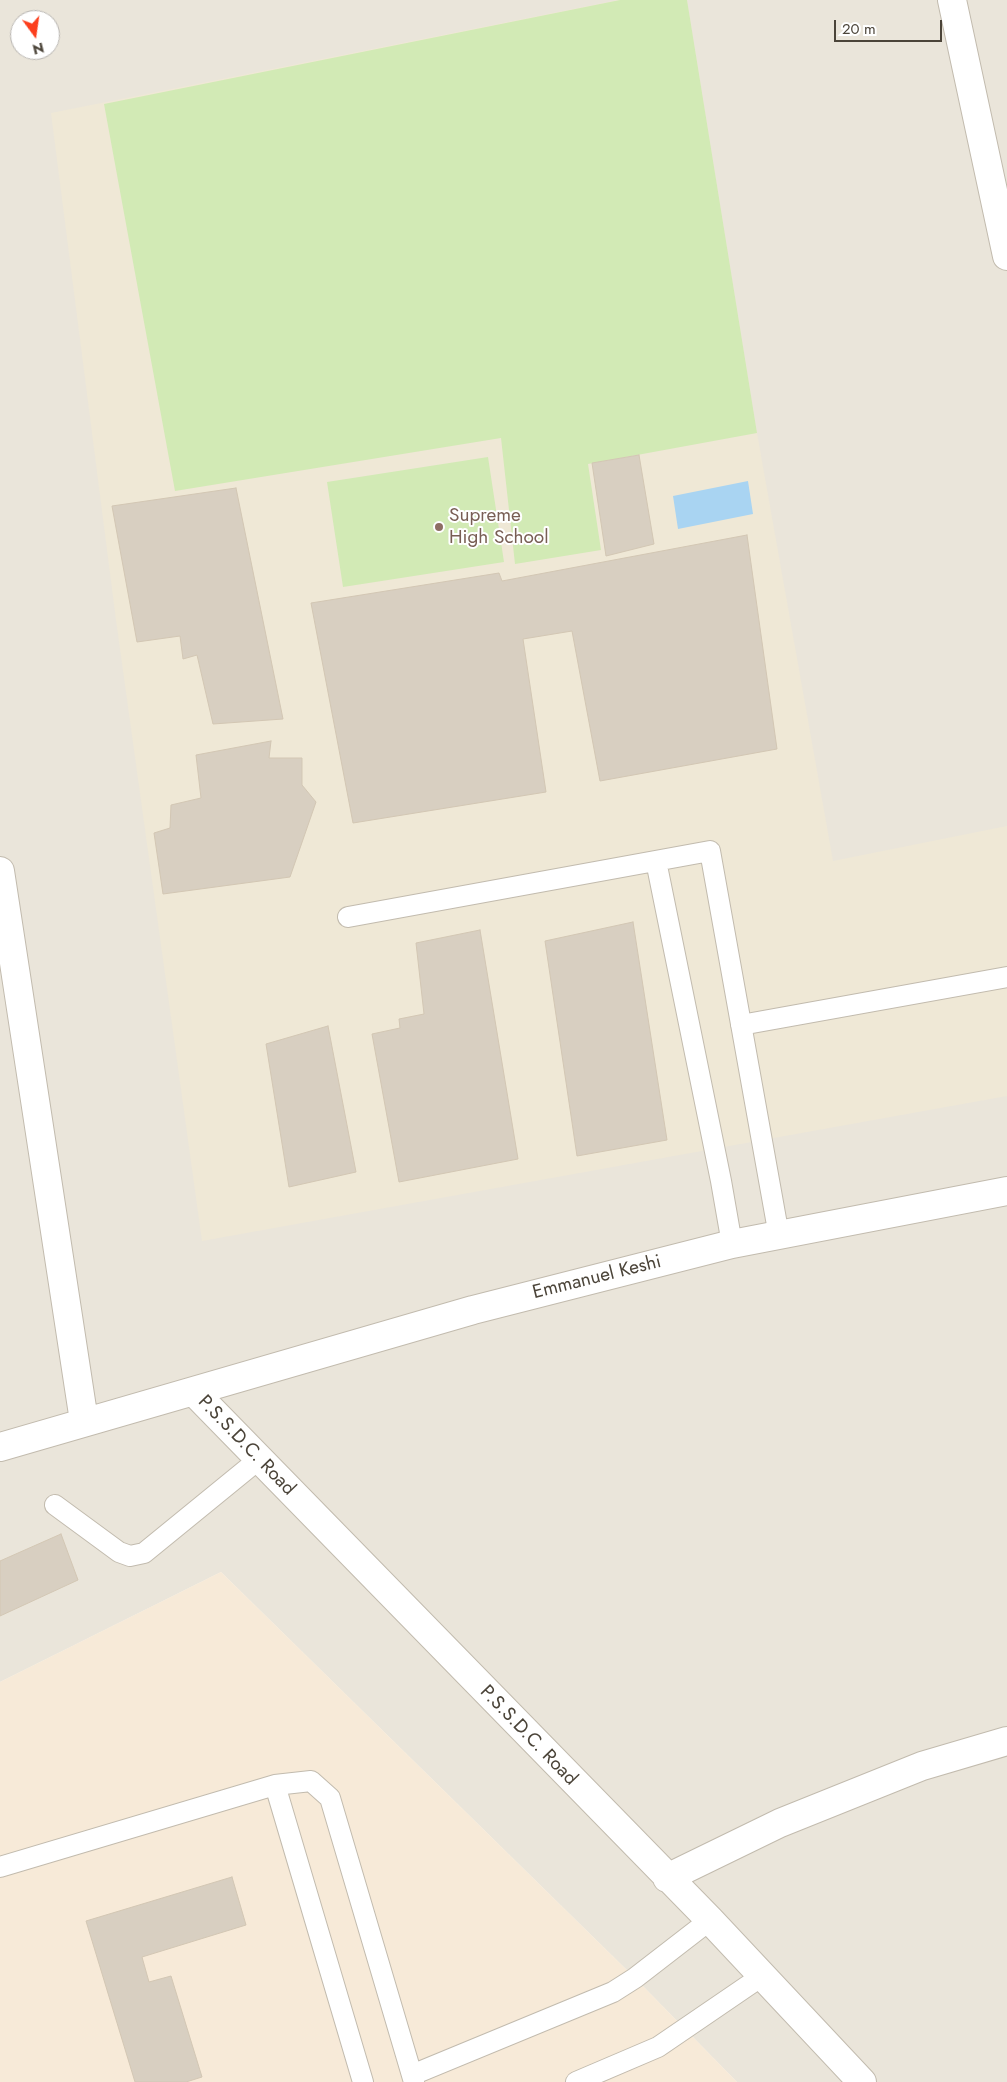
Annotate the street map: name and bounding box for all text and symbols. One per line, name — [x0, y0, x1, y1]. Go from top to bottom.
north arrow — [10, 10, 60, 60]
scale bar — [837, 10, 944, 42]
text: 20 m — [842, 18, 876, 40]
text: N — [31, 38, 46, 60]
place label: Supreme High School — [449, 505, 549, 549]
marker: Supreme High School — [433, 521, 445, 533]
street label: Emmanuel Keshi — [530, 1251, 664, 1305]
street label: P.S.S.D.C. Road — [193, 1391, 299, 1501]
street label: P.S.S.D.C. Road — [475, 1681, 581, 1791]

